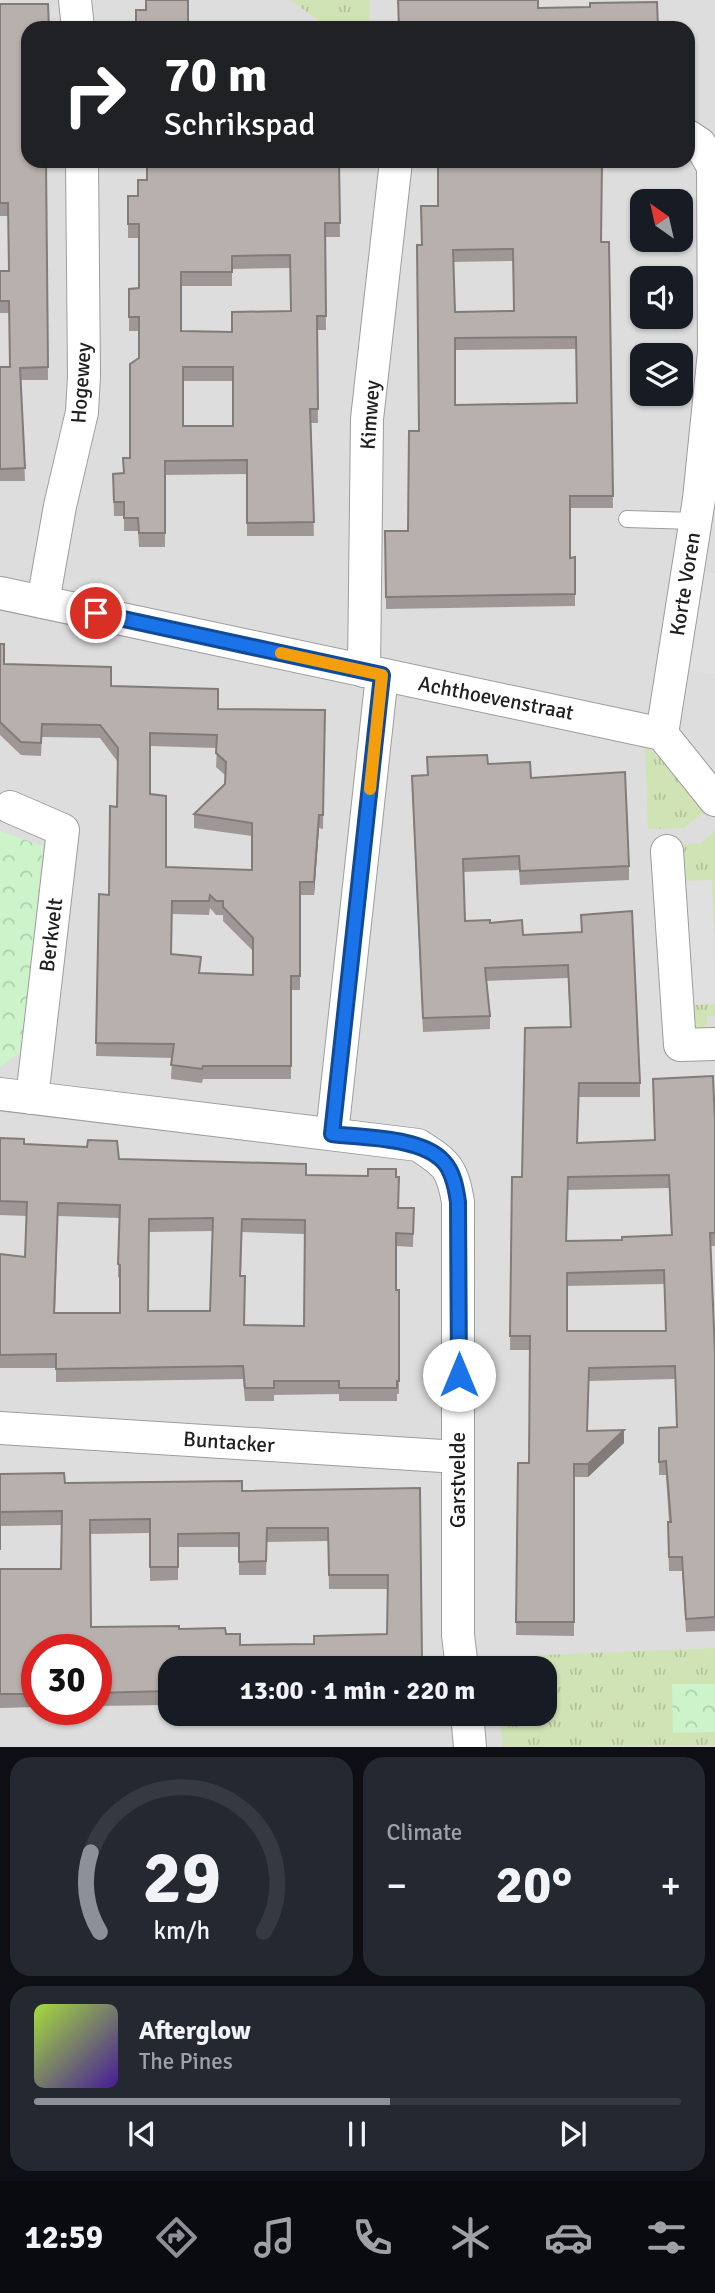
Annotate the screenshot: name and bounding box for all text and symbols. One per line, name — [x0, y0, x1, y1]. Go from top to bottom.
text: 70 m — [164, 45, 267, 105]
icon: right — [49, 49, 140, 140]
text: Schrikspad — [164, 105, 315, 144]
north arrow — [630, 189, 693, 252]
map controls — [630, 189, 693, 406]
button: sound — [630, 266, 693, 329]
street label: Hogewey — [65, 341, 97, 425]
button: layers — [630, 343, 693, 406]
street label: Kimwey — [355, 379, 385, 451]
street label: Korte Voren — [664, 530, 706, 638]
pin — [66, 583, 126, 643]
icon: arrive — [77, 594, 115, 632]
street label: Achthoevenstraat — [416, 670, 576, 726]
street label: Berkvelt — [34, 896, 68, 974]
position arrow — [422, 1338, 496, 1412]
street label: Buntacker — [182, 1426, 276, 1458]
street label: Garstvelde — [445, 1432, 471, 1528]
speed limit sign: 30 — [21, 1634, 112, 1725]
text: 13:00 · 1 min · 220 m — [240, 1675, 475, 1707]
text: Climate — [387, 1818, 462, 1847]
text: 29 — [142, 1835, 221, 1924]
text: 20° — [495, 1853, 572, 1917]
text: − — [387, 1862, 407, 1909]
text: + — [660, 1862, 681, 1909]
text: km/h — [153, 1915, 210, 1946]
text: Afterglow — [139, 2015, 251, 2047]
text: The Pines — [139, 2047, 233, 2076]
icon: previous — [123, 2115, 161, 2153]
icon: pause — [338, 2115, 376, 2153]
icon: next — [554, 2115, 592, 2153]
icon: directions — [152, 2213, 201, 2262]
icon: music — [250, 2213, 299, 2262]
icon: phone — [348, 2213, 397, 2262]
icon: climate — [446, 2213, 495, 2262]
icon: car — [544, 2213, 593, 2262]
icon: filters — [642, 2213, 691, 2262]
text: 12:59 — [24, 2218, 103, 2257]

